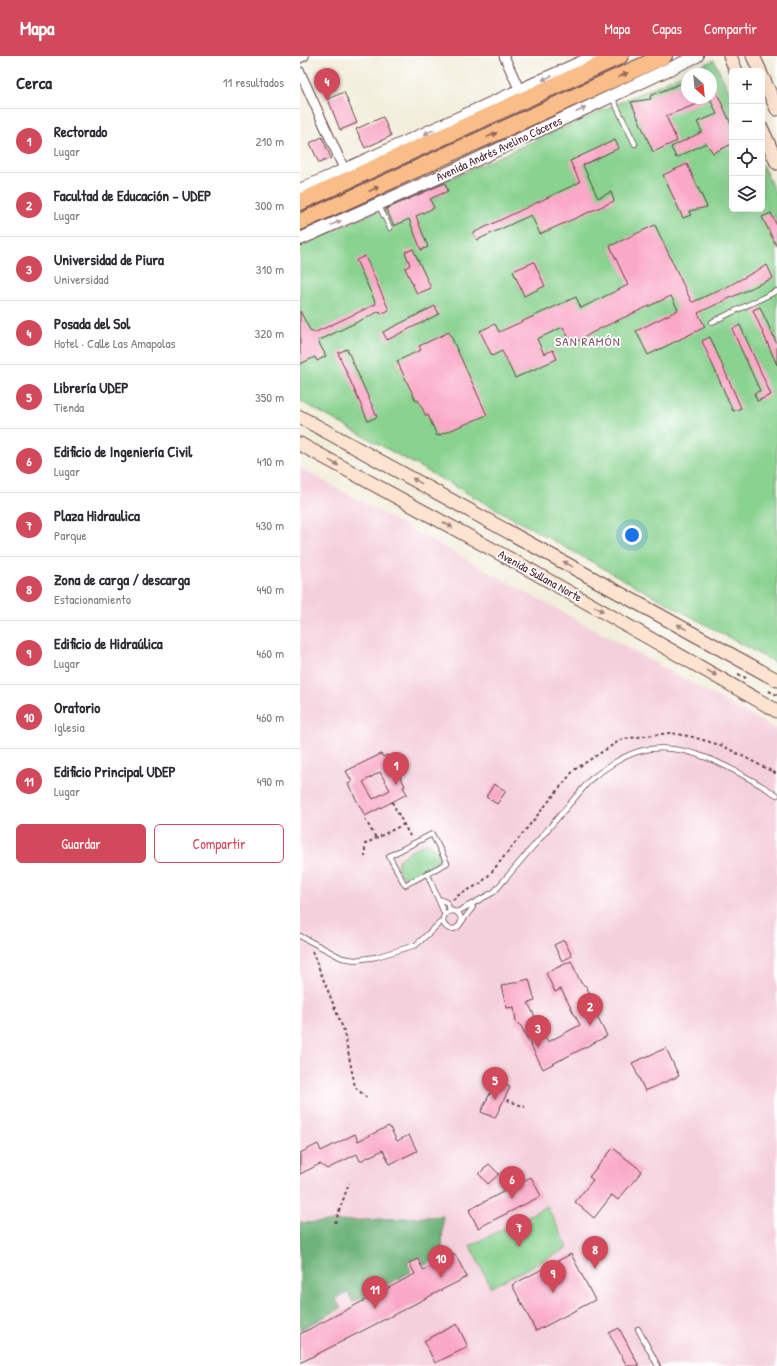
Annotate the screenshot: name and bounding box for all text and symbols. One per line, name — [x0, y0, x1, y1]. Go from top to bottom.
text: Mapa — [20, 15, 54, 41]
text: Mapa — [605, 19, 630, 38]
text: Capas — [652, 19, 682, 38]
text: Compartir — [704, 19, 757, 38]
pin: 4 — [314, 68, 340, 101]
north arrow — [681, 68, 717, 104]
map controls — [729, 68, 765, 212]
button: + — [729, 68, 765, 104]
text: Cerca — [16, 71, 52, 94]
one-way arrow — [617, 72, 628, 78]
text: 11 resultados — [223, 73, 284, 91]
one-way arrow — [542, 75, 553, 81]
button: − — [729, 104, 765, 140]
one-way arrow — [575, 107, 587, 113]
street label: Avenida Andrés Avelino Cáceres — [433, 112, 565, 185]
text: Rectorado — [54, 121, 107, 142]
one-way arrow — [423, 129, 435, 135]
one-way arrow — [486, 131, 498, 138]
text: 1 — [27, 132, 31, 150]
text: 210 m — [256, 132, 284, 150]
button: locate — [729, 140, 765, 176]
text: Lugar — [54, 142, 80, 160]
button: layers — [729, 176, 765, 212]
text: Facultad de Educación - UDEP — [54, 185, 211, 206]
one-way arrow — [368, 186, 379, 192]
text: 2 — [26, 196, 32, 214]
text: 300 m — [255, 196, 284, 214]
text: Lugar — [54, 206, 80, 224]
one-way arrow — [330, 220, 341, 226]
text: Universidad de Piura — [54, 249, 164, 270]
text: 3 — [26, 260, 32, 278]
text: 310 m — [256, 260, 284, 278]
text: Universidad — [54, 270, 108, 288]
text: Posada del Sol — [54, 313, 130, 334]
text: 4 — [27, 324, 31, 342]
text: 320 m — [254, 324, 284, 342]
district label: SAN RAMÓN — [555, 332, 621, 350]
text: Hotel · Calle Las Amapolas — [54, 334, 176, 352]
text: Librería UDEP — [54, 377, 129, 398]
text: 5 — [26, 388, 32, 406]
text: 350 m — [255, 388, 284, 406]
text: Tienda — [54, 398, 84, 416]
text: Edificio de Ingeniería Civil — [54, 441, 192, 462]
text: 6 — [26, 452, 32, 470]
text: 410 m — [257, 452, 284, 470]
one-way arrow — [328, 460, 340, 466]
text: Lugar — [54, 462, 80, 480]
one-way arrow — [411, 478, 423, 485]
text: Plaza Hidraulica — [54, 505, 140, 526]
text: 7 — [26, 516, 32, 534]
text: 430 m — [256, 516, 284, 534]
one-way arrow — [443, 522, 454, 528]
your location — [622, 525, 642, 545]
text: Parque — [54, 526, 87, 544]
street label: Avenida Sullana Norte — [495, 545, 585, 606]
one-way arrow — [562, 561, 574, 568]
text: Zona de carga / descarga — [54, 569, 190, 590]
text: 8 — [26, 580, 32, 598]
text: 440 m — [257, 580, 284, 598]
text: Estacionamiento — [54, 590, 131, 608]
one-way arrow — [593, 605, 605, 612]
one-way arrow — [676, 624, 687, 631]
text: Edificio de Hidraúlica — [54, 633, 163, 654]
text: 9 — [27, 644, 31, 662]
text: 460 m — [256, 644, 284, 662]
text: Lugar — [54, 654, 80, 672]
one-way arrow — [706, 670, 717, 677]
text: Oratorio — [54, 697, 100, 718]
text: 10 — [24, 708, 34, 726]
text: 460 m — [256, 708, 284, 726]
text: Iglesia — [54, 718, 85, 736]
pin: 1 — [383, 752, 409, 785]
text: Edificio Principal UDEP — [54, 761, 176, 782]
text: 11 — [24, 772, 34, 790]
text: 490 m — [257, 772, 284, 790]
text: Lugar — [54, 782, 80, 800]
button: Guardar — [16, 824, 146, 863]
button: Compartir — [154, 824, 284, 863]
pin: 2 — [577, 993, 603, 1026]
pin: 3 — [525, 1015, 551, 1048]
pin: 5 — [482, 1067, 508, 1100]
pin: 6 — [499, 1166, 525, 1199]
pin: 7 — [506, 1214, 532, 1247]
pin: 8 — [582, 1236, 608, 1269]
pin: 10 — [428, 1245, 454, 1278]
pin: 9 — [540, 1260, 566, 1293]
pin: 11 — [362, 1276, 388, 1309]

